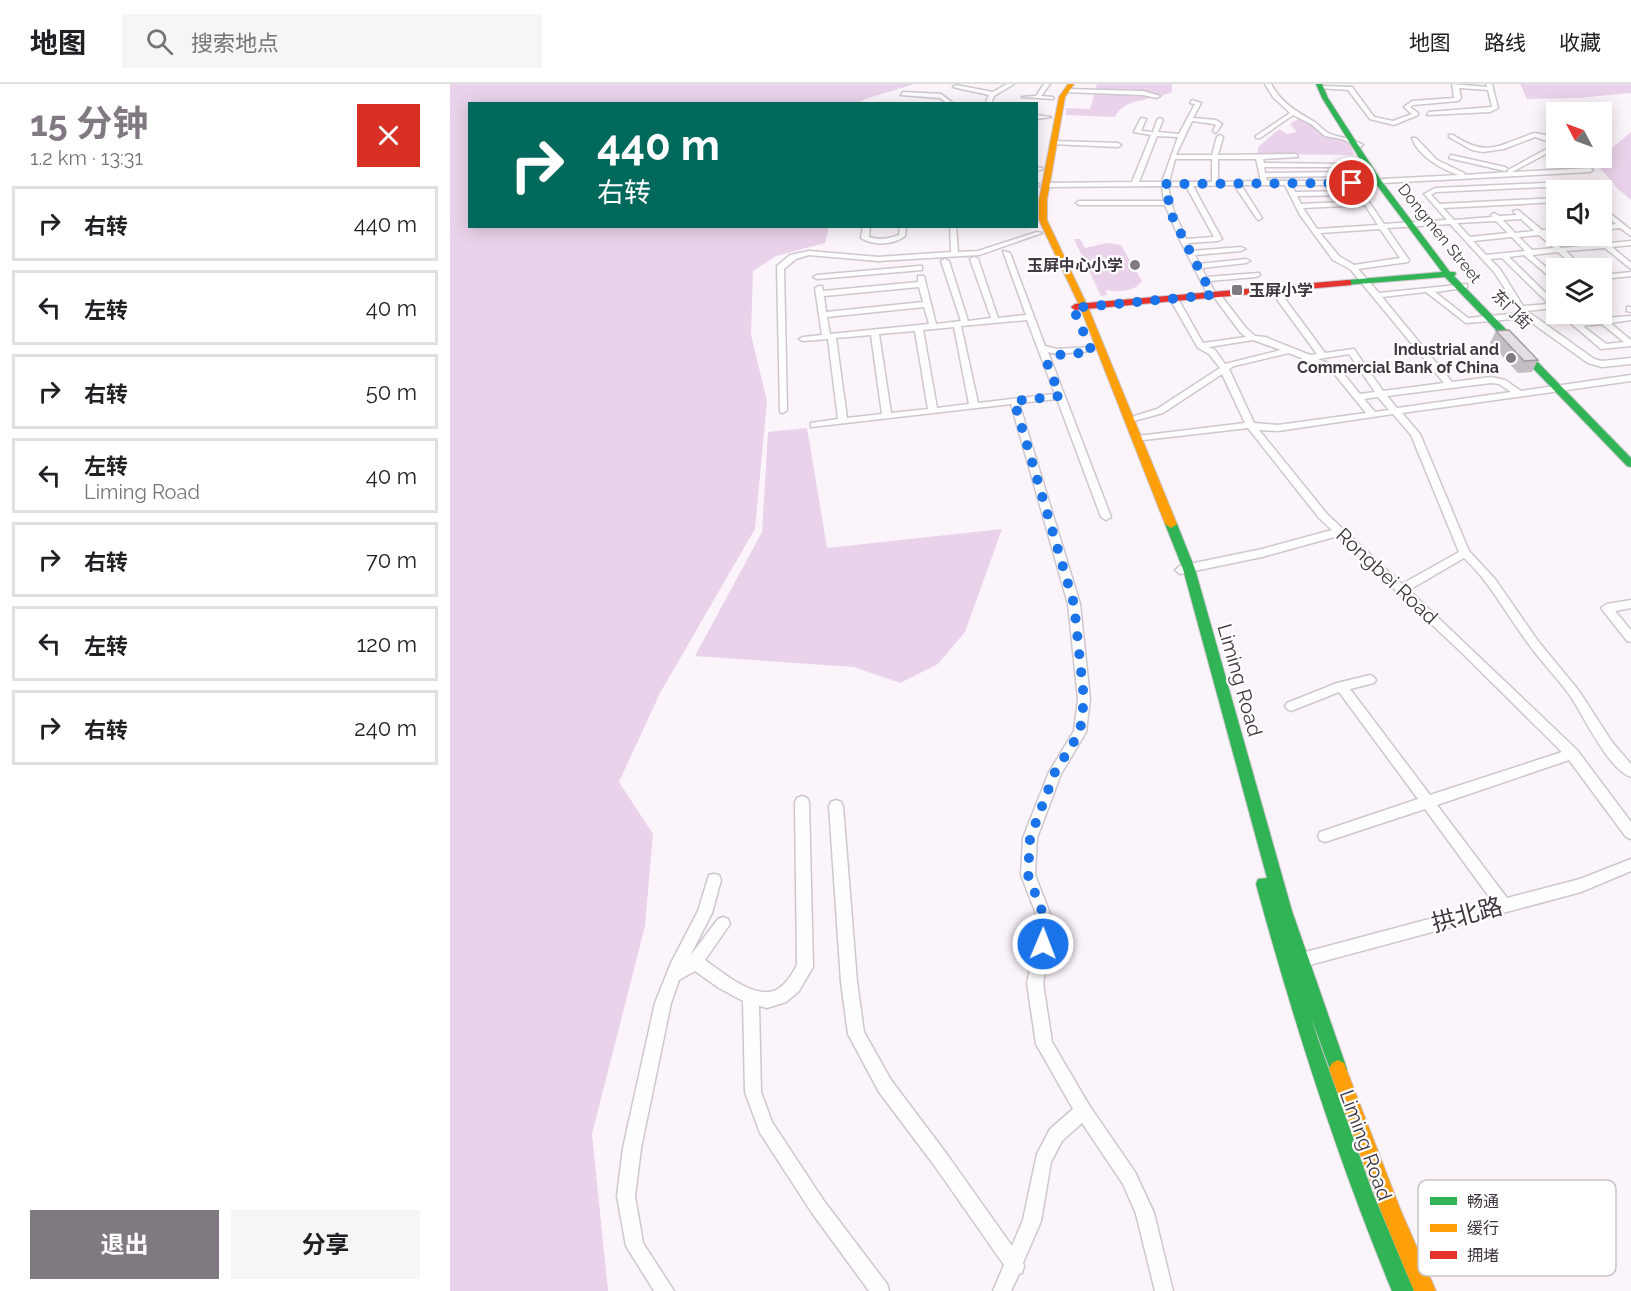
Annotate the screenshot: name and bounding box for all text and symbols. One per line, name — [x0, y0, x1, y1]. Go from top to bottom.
search box — [122, 14, 542, 68]
icon: search — [143, 25, 176, 58]
text: 地图 — [30, 27, 86, 60]
text: 搜索地点 — [191, 30, 279, 56]
text: 地图 — [1409, 30, 1451, 55]
text: 路线 — [1484, 30, 1526, 55]
text: 收藏 — [1559, 30, 1601, 55]
text: 15 分钟 — [30, 102, 148, 144]
north arrow — [1546, 102, 1612, 168]
map controls — [1546, 102, 1612, 324]
button: close — [357, 104, 420, 167]
text: 440 m — [597, 121, 720, 170]
icon: right — [498, 126, 576, 204]
text: 1.2 km · 13:31 — [30, 146, 143, 170]
pin — [1326, 157, 1377, 208]
icon: arrive — [1335, 166, 1368, 199]
text: 右转 — [597, 177, 651, 208]
street label: Dongmen Street — [1394, 180, 1486, 287]
button: sound — [1546, 180, 1612, 246]
icon: right — [33, 207, 66, 240]
text: 440 m — [354, 211, 417, 237]
text: 右转 — [84, 213, 128, 239]
place label: 玉屏中心小学 — [1027, 256, 1123, 275]
marker: 玉屏中心小学 — [1128, 258, 1142, 272]
button: layers — [1546, 258, 1612, 324]
place label: 玉屏小学 — [1249, 281, 1313, 300]
marker: 玉屏小学 — [1230, 283, 1244, 297]
street label: 东门街 — [1488, 286, 1535, 333]
icon: left — [33, 291, 66, 324]
text: 40 m — [366, 295, 417, 321]
text: 左转 — [84, 297, 128, 323]
place label: Industrial and Commercial Bank of China — [1297, 340, 1499, 377]
marker: Industrial and Commercial Bank of China — [1504, 351, 1518, 365]
icon: right — [33, 375, 66, 408]
text: 50 m — [366, 379, 417, 405]
text: 右转 — [84, 381, 128, 407]
text: 左转 — [84, 453, 128, 479]
icon: left — [33, 459, 66, 492]
text: 40 m — [366, 463, 417, 489]
text: Liming Road — [84, 480, 200, 504]
street label: Rongbei Road — [1331, 523, 1443, 629]
icon: right — [33, 543, 66, 576]
text: 70 m — [366, 547, 417, 573]
text: 右转 — [84, 549, 128, 575]
street label: Liming Road — [1212, 621, 1268, 739]
icon: left — [33, 627, 66, 660]
text: 120 m — [357, 631, 417, 657]
text: 左转 — [84, 633, 128, 659]
icon: right — [33, 711, 66, 744]
text: 240 m — [354, 715, 417, 741]
text: 右转 — [84, 717, 128, 743]
street label: 拱北路 — [1428, 891, 1505, 938]
position arrow — [1011, 912, 1075, 976]
street label: Liming Road — [1335, 1086, 1397, 1204]
legend — [1418, 1180, 1616, 1276]
text: 畅通 — [1467, 1192, 1499, 1211]
button: 退出 — [30, 1210, 219, 1279]
button: 分享 — [231, 1210, 420, 1279]
text: 缓行 — [1467, 1219, 1499, 1238]
text: 拥堵 — [1467, 1246, 1499, 1265]

